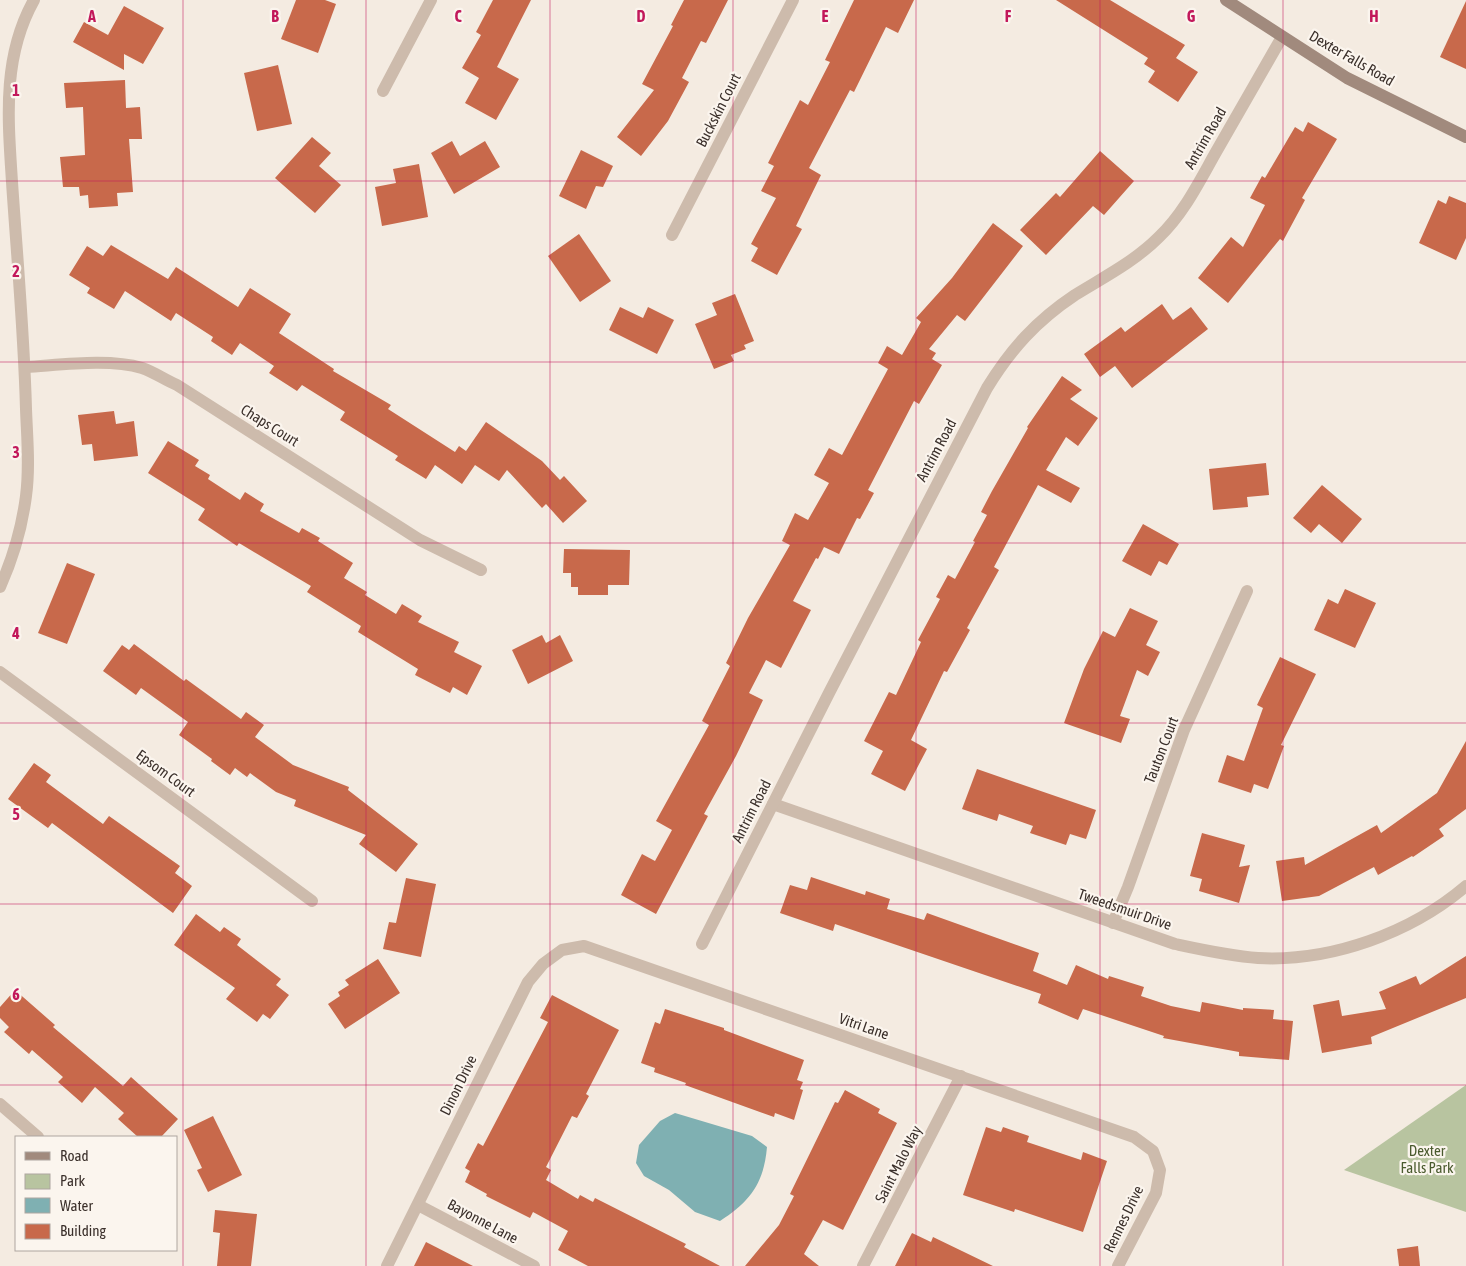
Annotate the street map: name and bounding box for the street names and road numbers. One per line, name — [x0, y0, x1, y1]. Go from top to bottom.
street label: Dexter Falls Road — [1307, 27, 1397, 89]
street label: Buckskin Court — [692, 70, 744, 150]
street label: Antrim Road — [1181, 104, 1229, 172]
street label: Chaps Court — [238, 401, 302, 449]
street label: Antrim Road — [912, 416, 960, 484]
street label: Tauton Court — [1141, 714, 1181, 786]
street label: Epsom Court — [133, 746, 199, 800]
street label: Antrim Road — [728, 777, 774, 845]
street label: Tweedsmuir Drive — [1076, 885, 1174, 933]
street label: Vitri Lane — [837, 1010, 891, 1043]
street label: Dinon Drive — [436, 1052, 480, 1118]
street label: Saint Malo Way — [871, 1123, 925, 1205]
street label: Rennes Drive — [1100, 1183, 1147, 1255]
street label: Bayonne Lane — [445, 1195, 521, 1247]

